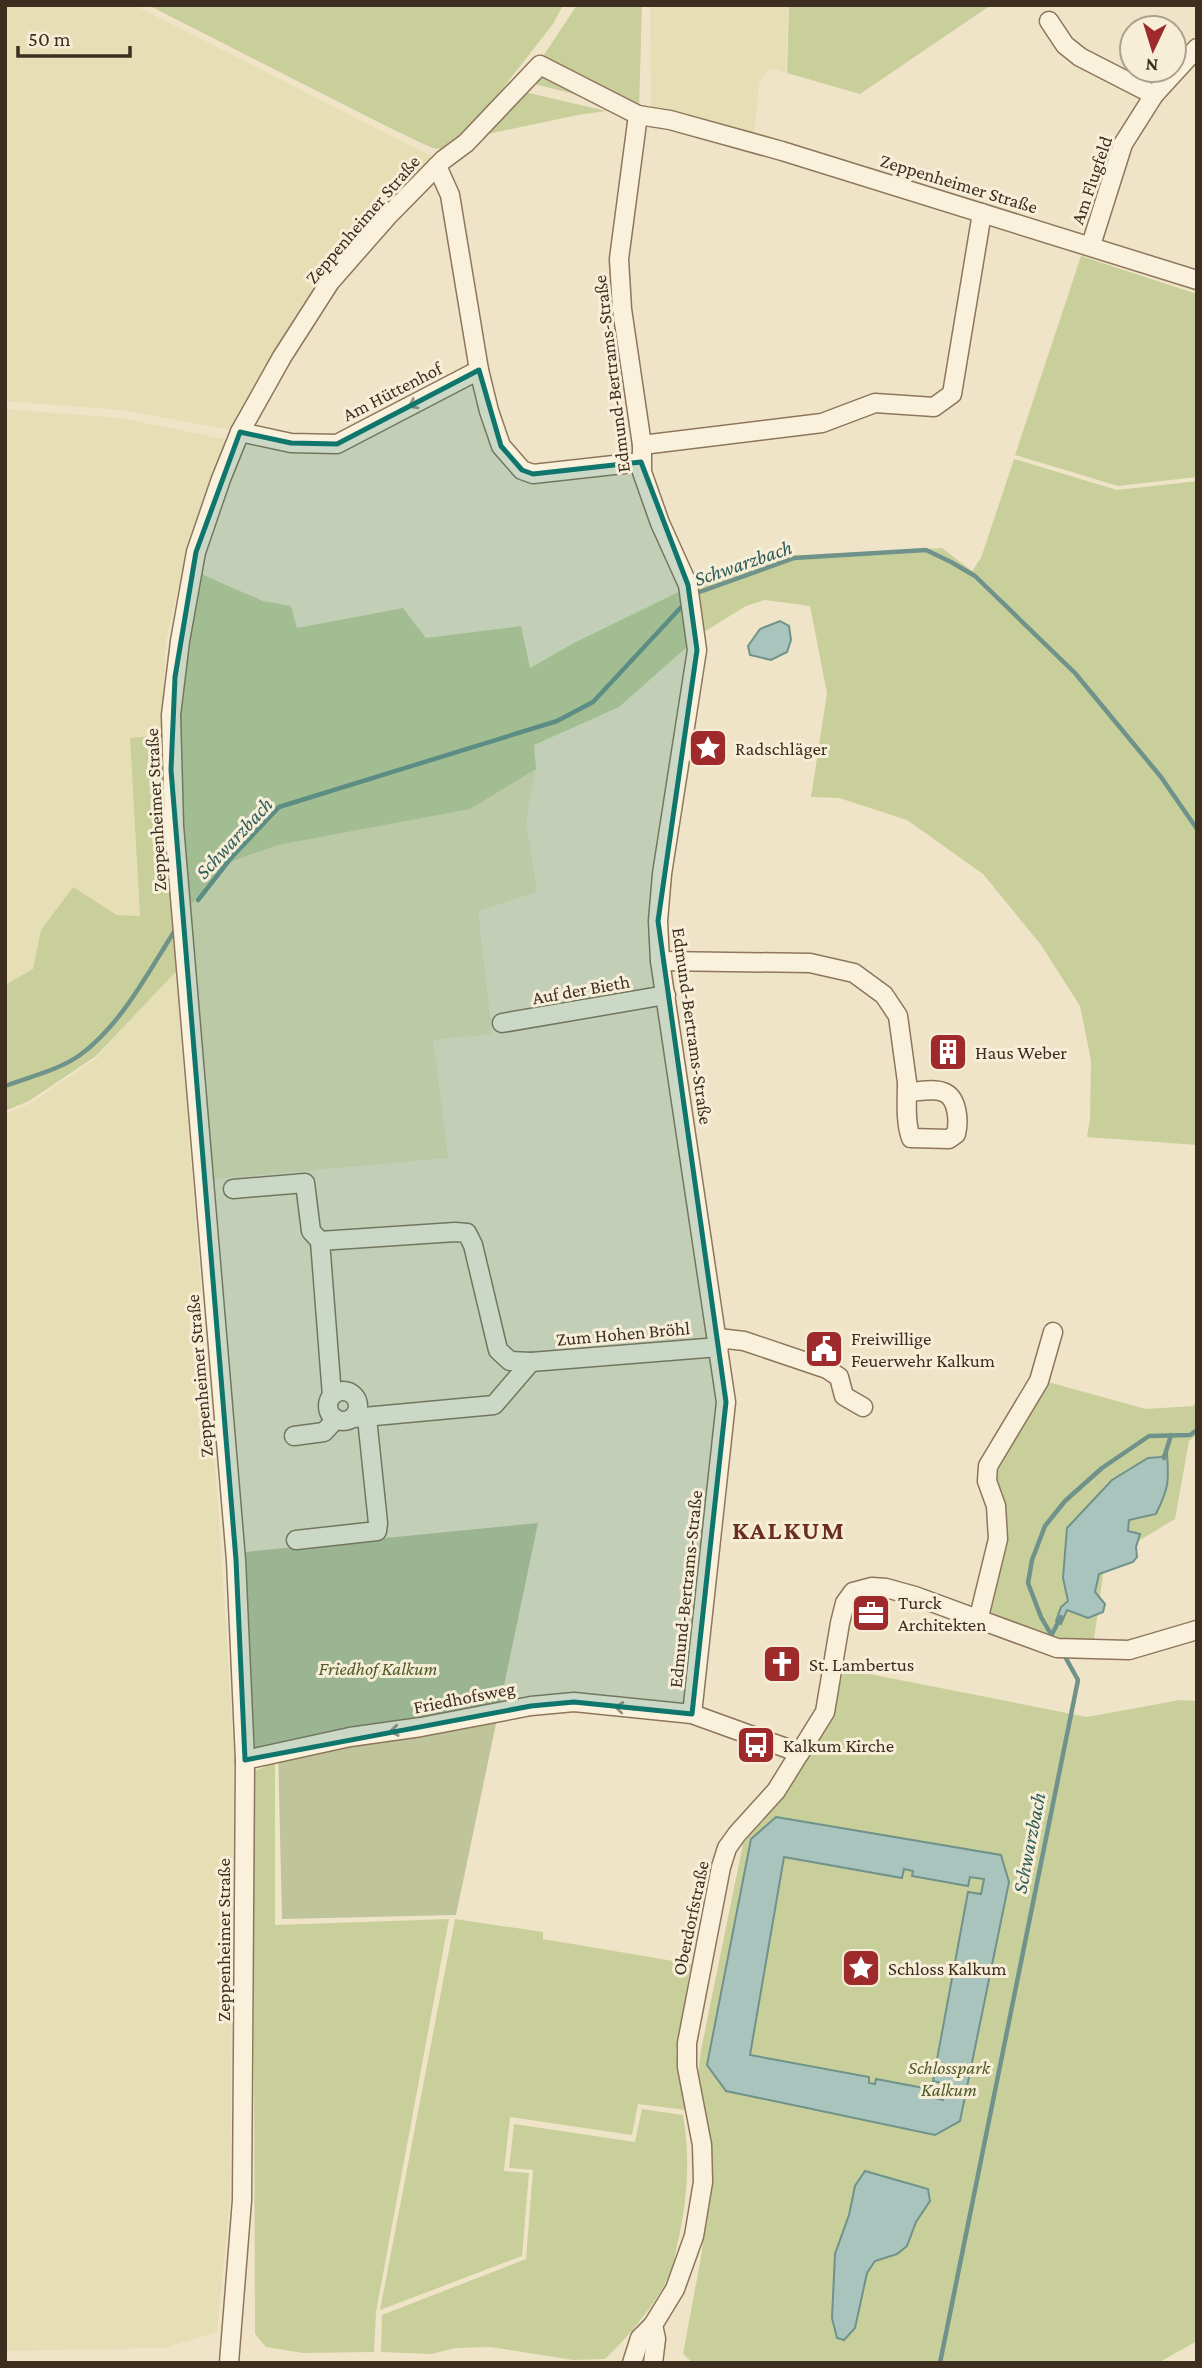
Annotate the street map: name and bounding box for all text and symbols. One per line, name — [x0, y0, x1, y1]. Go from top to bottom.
scale bar — [18, 14, 130, 58]
north arrow — [1118, 14, 1188, 84]
text: 50 m — [28, 27, 71, 51]
text: N — [1145, 55, 1159, 76]
street label: Am Flugfeld — [1067, 133, 1116, 227]
street label: Zeppenheimer Straße — [878, 150, 1040, 217]
street label: Zeppenheimer Straße — [301, 151, 424, 288]
street label: Edmund-Bertrams-Straße — [589, 274, 634, 474]
street label: Am Hüttenhof — [339, 357, 447, 425]
one-way arrow — [408, 395, 429, 409]
water label: Schwarzbach — [691, 535, 795, 591]
place icon: Radschläger — [687, 727, 729, 769]
street label: Zeppenheimer Straße — [141, 728, 170, 892]
place label: Radschläger — [735, 738, 828, 759]
water label: Schwarzbach — [190, 792, 278, 884]
street label: Edmund-Bertrams-Straße — [668, 926, 717, 1126]
street label: Auf der Bieth — [531, 971, 632, 1008]
building icon: Haus Weber — [927, 1031, 969, 1073]
place label: Haus Weber — [975, 1042, 1067, 1063]
street label: Zeppenheimer Straße — [182, 1294, 217, 1458]
street label: Zum Hohen Bröhl — [555, 1317, 691, 1350]
public building icon: Freiwillige Feuerwehr Kalkum — [803, 1328, 845, 1370]
place label: Freiwillige Feuerwehr Kalkum — [851, 1328, 995, 1371]
street label: Edmund-Bertrams-Straße — [665, 1489, 706, 1689]
district label: KALKUM — [732, 1516, 846, 1545]
office icon: Turck Architekten — [850, 1592, 892, 1634]
place label: Turck Architekten — [898, 1592, 986, 1635]
church icon: St. Lambertus — [761, 1643, 803, 1685]
place label: St. Lambertus — [809, 1654, 914, 1675]
park label: Friedhof Kalkum — [319, 1658, 437, 1679]
street label: Friedhofsweg — [411, 1677, 517, 1718]
one-way arrow — [614, 1701, 636, 1714]
one-way arrow — [389, 1724, 412, 1737]
bus stop icon: Kalkum Kirche — [735, 1724, 777, 1766]
place label: Kalkum Kirche — [783, 1735, 894, 1756]
water label: Schwarzbach — [1007, 1790, 1051, 1896]
street label: Zeppenheimer Straße — [213, 1858, 234, 2022]
street label: Oberdorfstraße — [668, 1859, 713, 1977]
place icon: Schloss Kalkum — [840, 1947, 882, 1989]
place label: Schloss Kalkum — [888, 1958, 1007, 1979]
park label: Schlosspark Kalkum — [908, 2057, 991, 2100]

